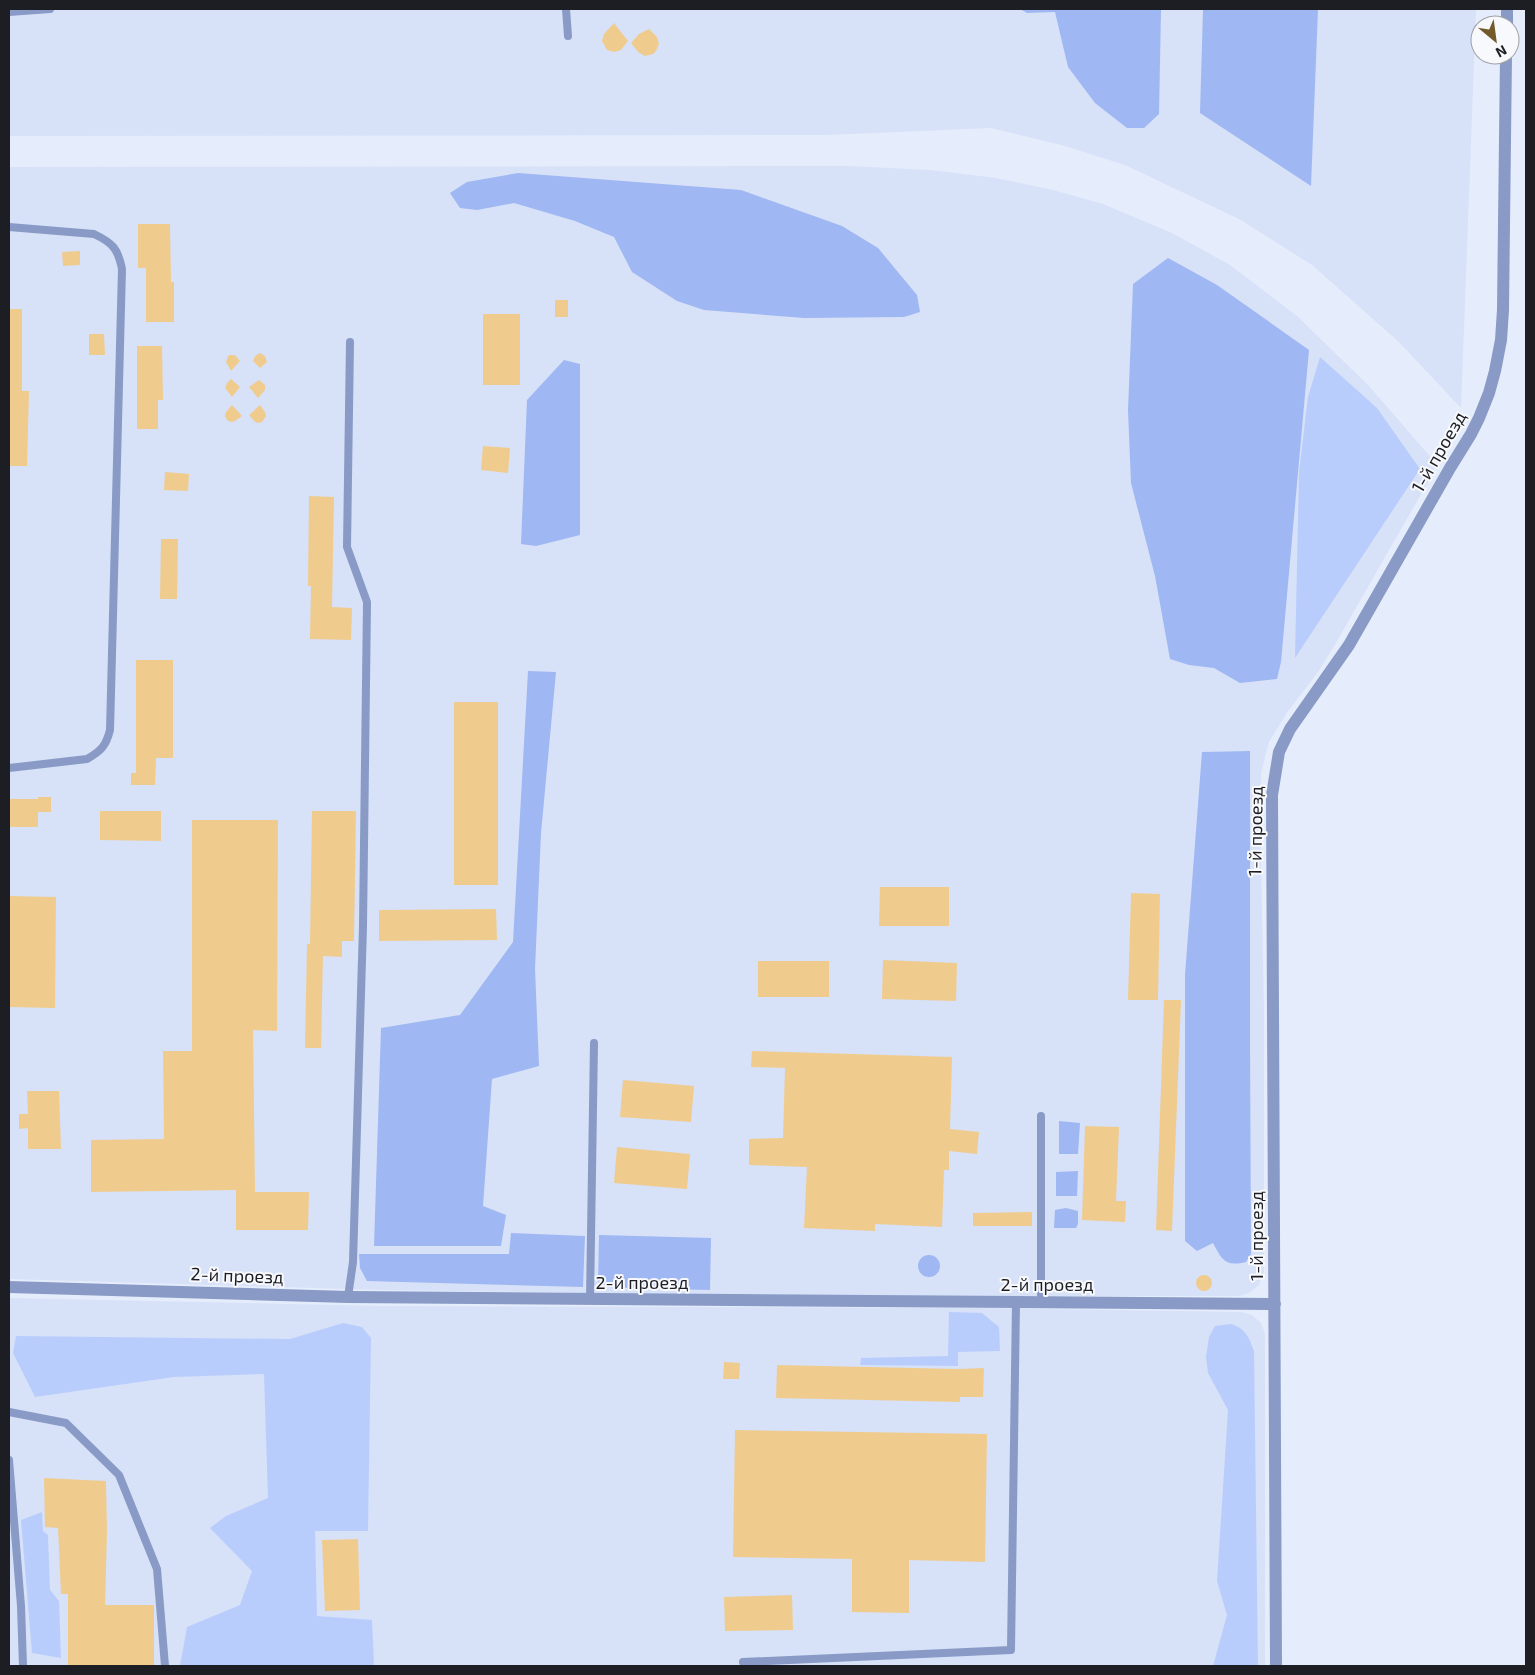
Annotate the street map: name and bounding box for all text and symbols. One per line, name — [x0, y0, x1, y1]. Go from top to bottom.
north arrow — [1470, 15, 1520, 65]
text: N — [1493, 42, 1510, 62]
street label: 1-й проезд — [1406, 407, 1470, 496]
street label: 1-й проезд — [1243, 786, 1267, 876]
street label: 1-й проезд — [1245, 1191, 1267, 1281]
street label: 2-й проезд — [190, 1262, 284, 1288]
street label: 2-й проезд — [595, 1271, 689, 1293]
street label: 2-й проезд — [1000, 1273, 1094, 1295]

